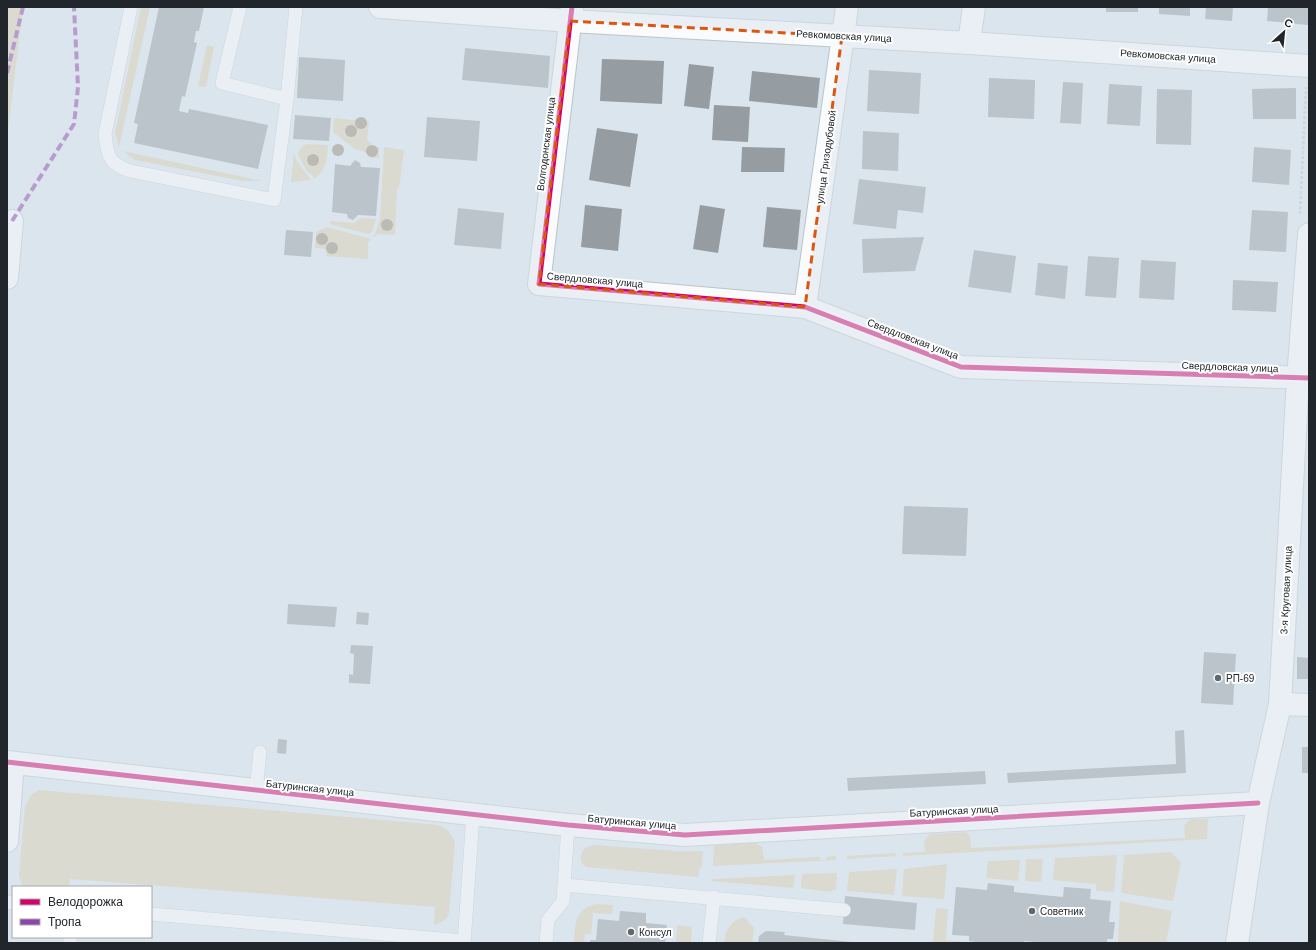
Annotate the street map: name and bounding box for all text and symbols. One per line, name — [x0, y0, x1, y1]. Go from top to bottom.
north arrow — [1264, 12, 1304, 52]
text: С — [1282, 16, 1295, 30]
street label: Ревкомовская улица — [796, 28, 892, 44]
street label: Ревкомовская улица — [1120, 47, 1217, 65]
street label: Волгодонская улица — [535, 96, 557, 192]
street label: улица Гризодубовой — [814, 109, 838, 205]
street label: Свердловская улица — [546, 270, 644, 290]
street label: Свердловская улица — [866, 317, 961, 362]
street label: Свердловская улица — [1181, 360, 1279, 374]
street label: 3-я Круговая улица — [1278, 545, 1294, 635]
marker: РП-69 — [1213, 673, 1223, 683]
place label: РП-69 — [1226, 673, 1255, 684]
street label: Батуринская улица — [265, 778, 355, 798]
street label: Батуринская улица — [909, 803, 999, 819]
street label: Батуринская улица — [587, 813, 677, 831]
legend — [12, 886, 152, 938]
text: Велодорожка — [48, 895, 123, 909]
marker: Советник — [1027, 906, 1037, 916]
place label: Советник — [1040, 906, 1084, 917]
text: Тропа — [48, 915, 82, 929]
marker: Консул — [626, 927, 636, 937]
place label: Консул — [639, 927, 672, 938]

